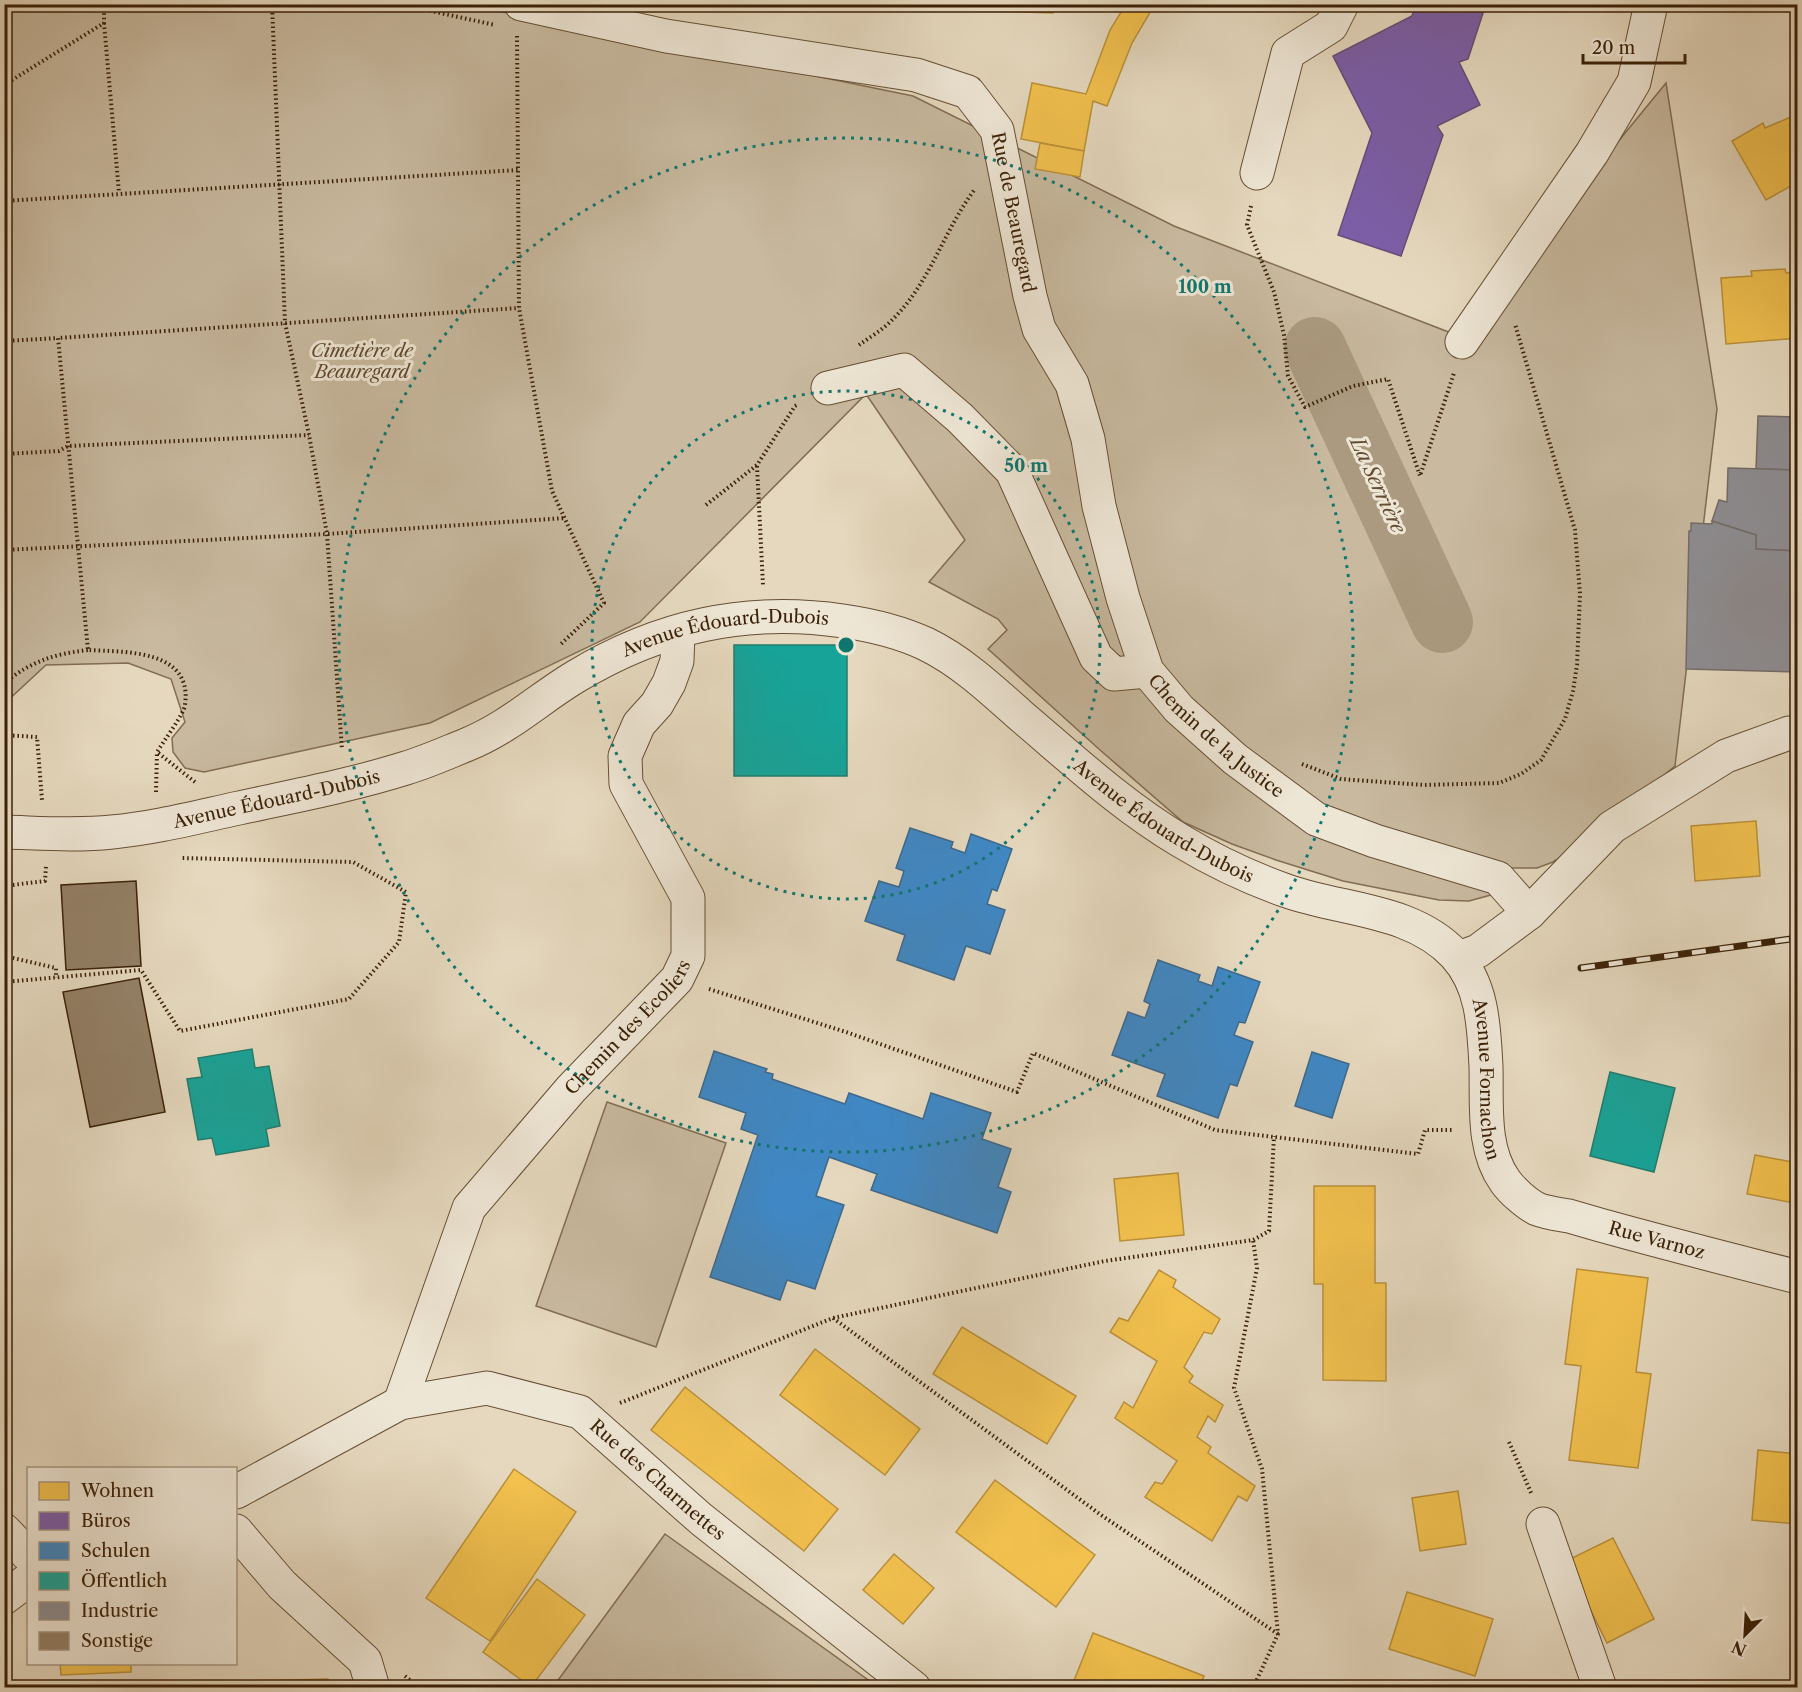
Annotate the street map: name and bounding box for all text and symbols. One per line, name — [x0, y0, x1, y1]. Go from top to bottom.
scale bar — [1583, 27, 1685, 65]
text: 20 m — [1592, 37, 1636, 59]
street label: Rue de Beauregard — [987, 130, 1040, 294]
text: 100 m — [1178, 276, 1232, 298]
park label: Cimetière de Beauregard — [311, 340, 414, 383]
water label: La Serrière — [1344, 431, 1411, 538]
text: 50 m — [1004, 455, 1048, 477]
street label: Avenue Édouard-Dubois — [617, 605, 830, 662]
centre of rings — [836, 635, 856, 655]
street label: Chemin de la Justice — [1143, 670, 1288, 802]
street label: Avenue Édouard-Dubois — [1068, 754, 1257, 888]
street label: Avenue Édouard-Dubois — [170, 765, 382, 833]
street label: Chemin des Ecoliers — [560, 956, 696, 1099]
street label: Avenue Fornachon — [1467, 995, 1504, 1163]
street label: Rue Varnoz — [1606, 1217, 1707, 1264]
street label: Rue des Charmettes — [585, 1415, 730, 1545]
legend — [27, 1467, 237, 1665]
text: Wohnen — [80, 1480, 154, 1502]
text: Büros — [81, 1510, 131, 1532]
text: Schulen — [81, 1540, 150, 1562]
text: Öffentlich — [81, 1569, 167, 1592]
text: Industrie — [81, 1600, 158, 1622]
north arrow — [1715, 1605, 1775, 1665]
text: Sonstige — [81, 1630, 153, 1652]
text: N — [1728, 1637, 1749, 1661]

